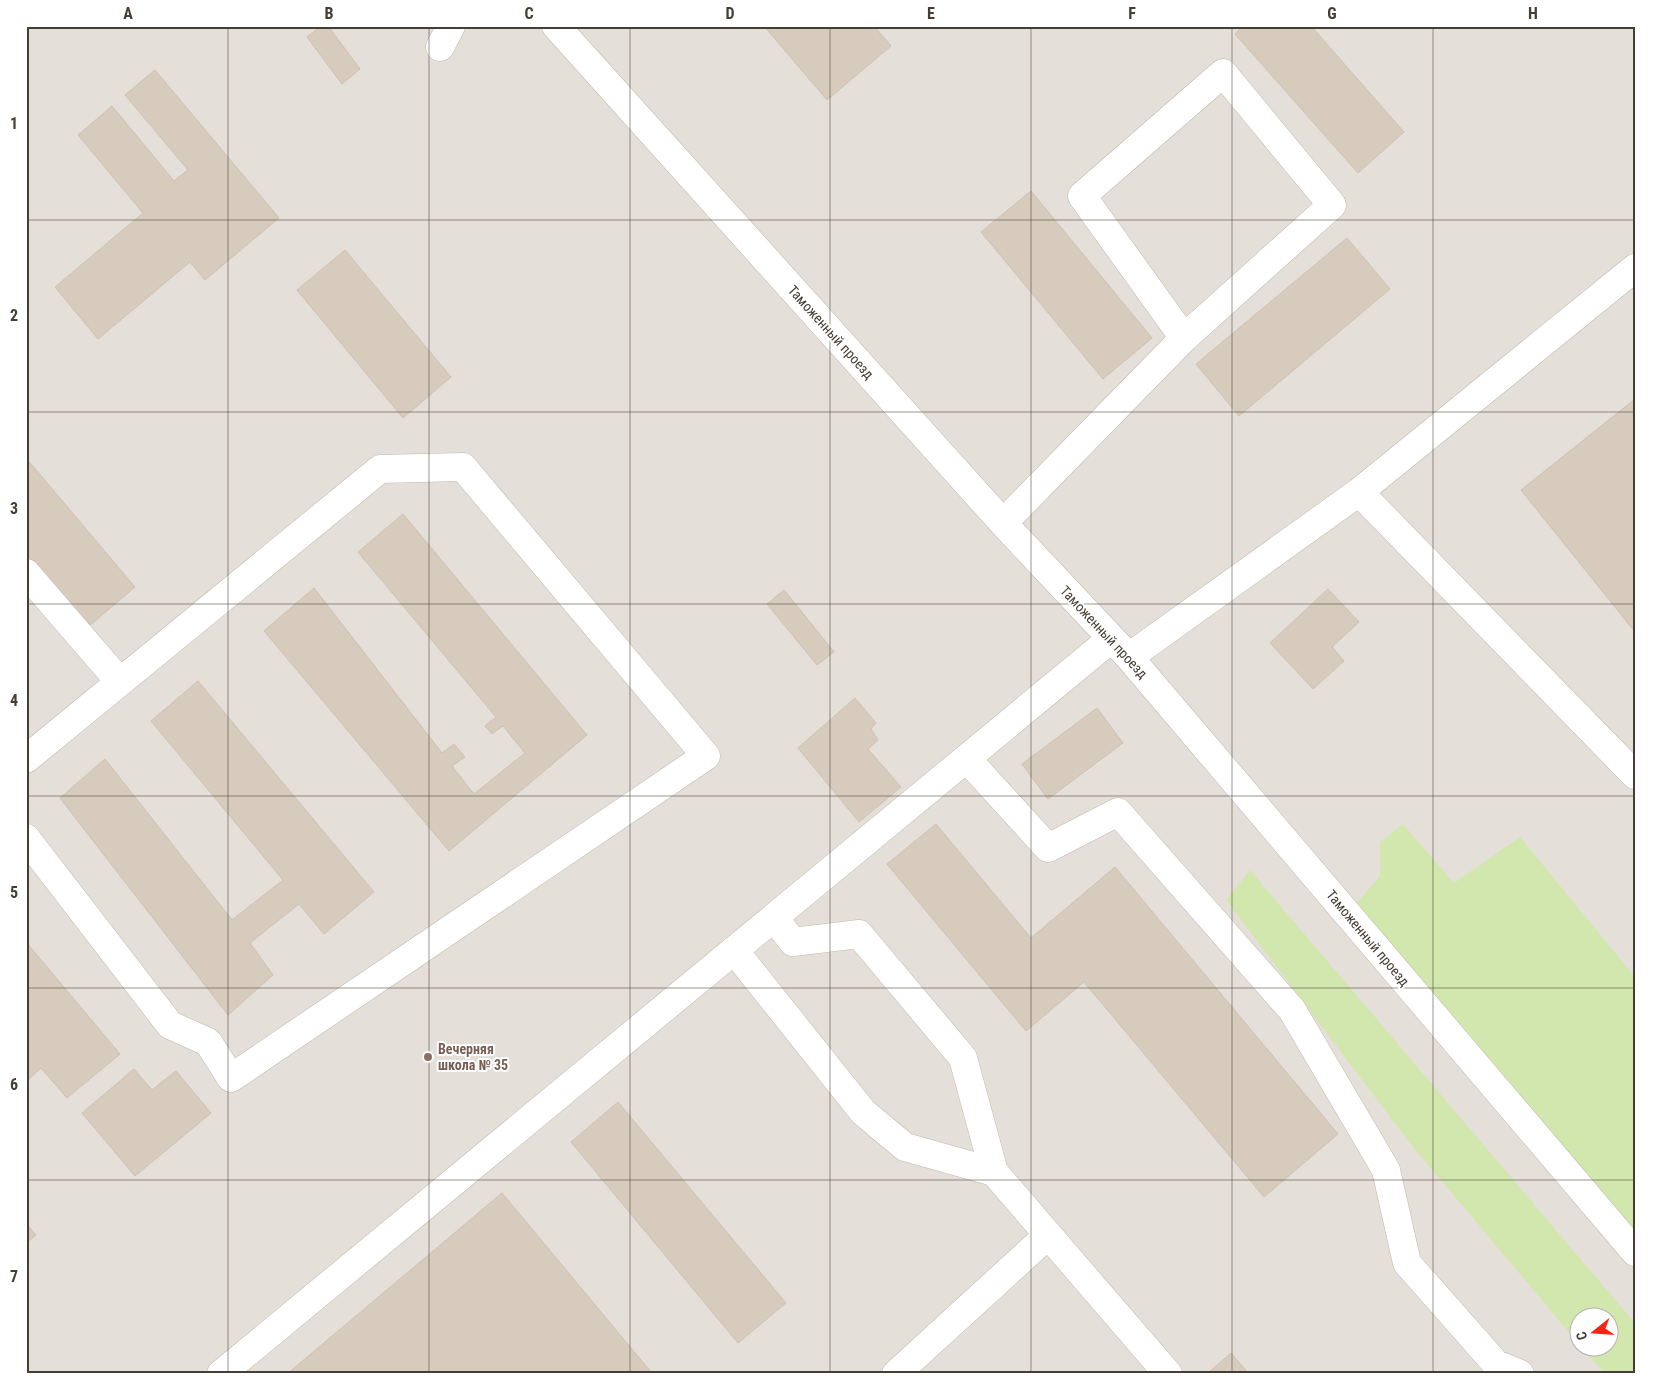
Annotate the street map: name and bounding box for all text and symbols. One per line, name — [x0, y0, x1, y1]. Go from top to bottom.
text: A — [123, 4, 133, 23]
text: B — [325, 4, 334, 23]
text: C — [524, 4, 534, 23]
text: D — [725, 4, 735, 23]
text: E — [927, 4, 935, 23]
text: F — [1128, 4, 1136, 23]
text: G — [1327, 4, 1337, 23]
text: H — [1528, 4, 1538, 23]
text: 1 — [10, 114, 18, 133]
street label: Таможенный проезд — [785, 282, 878, 382]
text: 2 — [10, 306, 18, 325]
text: 3 — [10, 499, 18, 518]
street label: Таможенный проезд — [1057, 583, 1151, 682]
text: 4 — [10, 691, 18, 710]
text: 5 — [10, 883, 18, 902]
street label: Таможенный проезд — [1323, 887, 1413, 990]
place label: Вечерняя школа № 35 — [438, 1041, 508, 1073]
marker: Вечерняя школа № 35 — [422, 1051, 434, 1063]
text: 6 — [10, 1075, 18, 1094]
text: 7 — [10, 1267, 18, 1286]
north arrow — [1568, 1308, 1618, 1358]
text: С — [1573, 1330, 1590, 1342]

